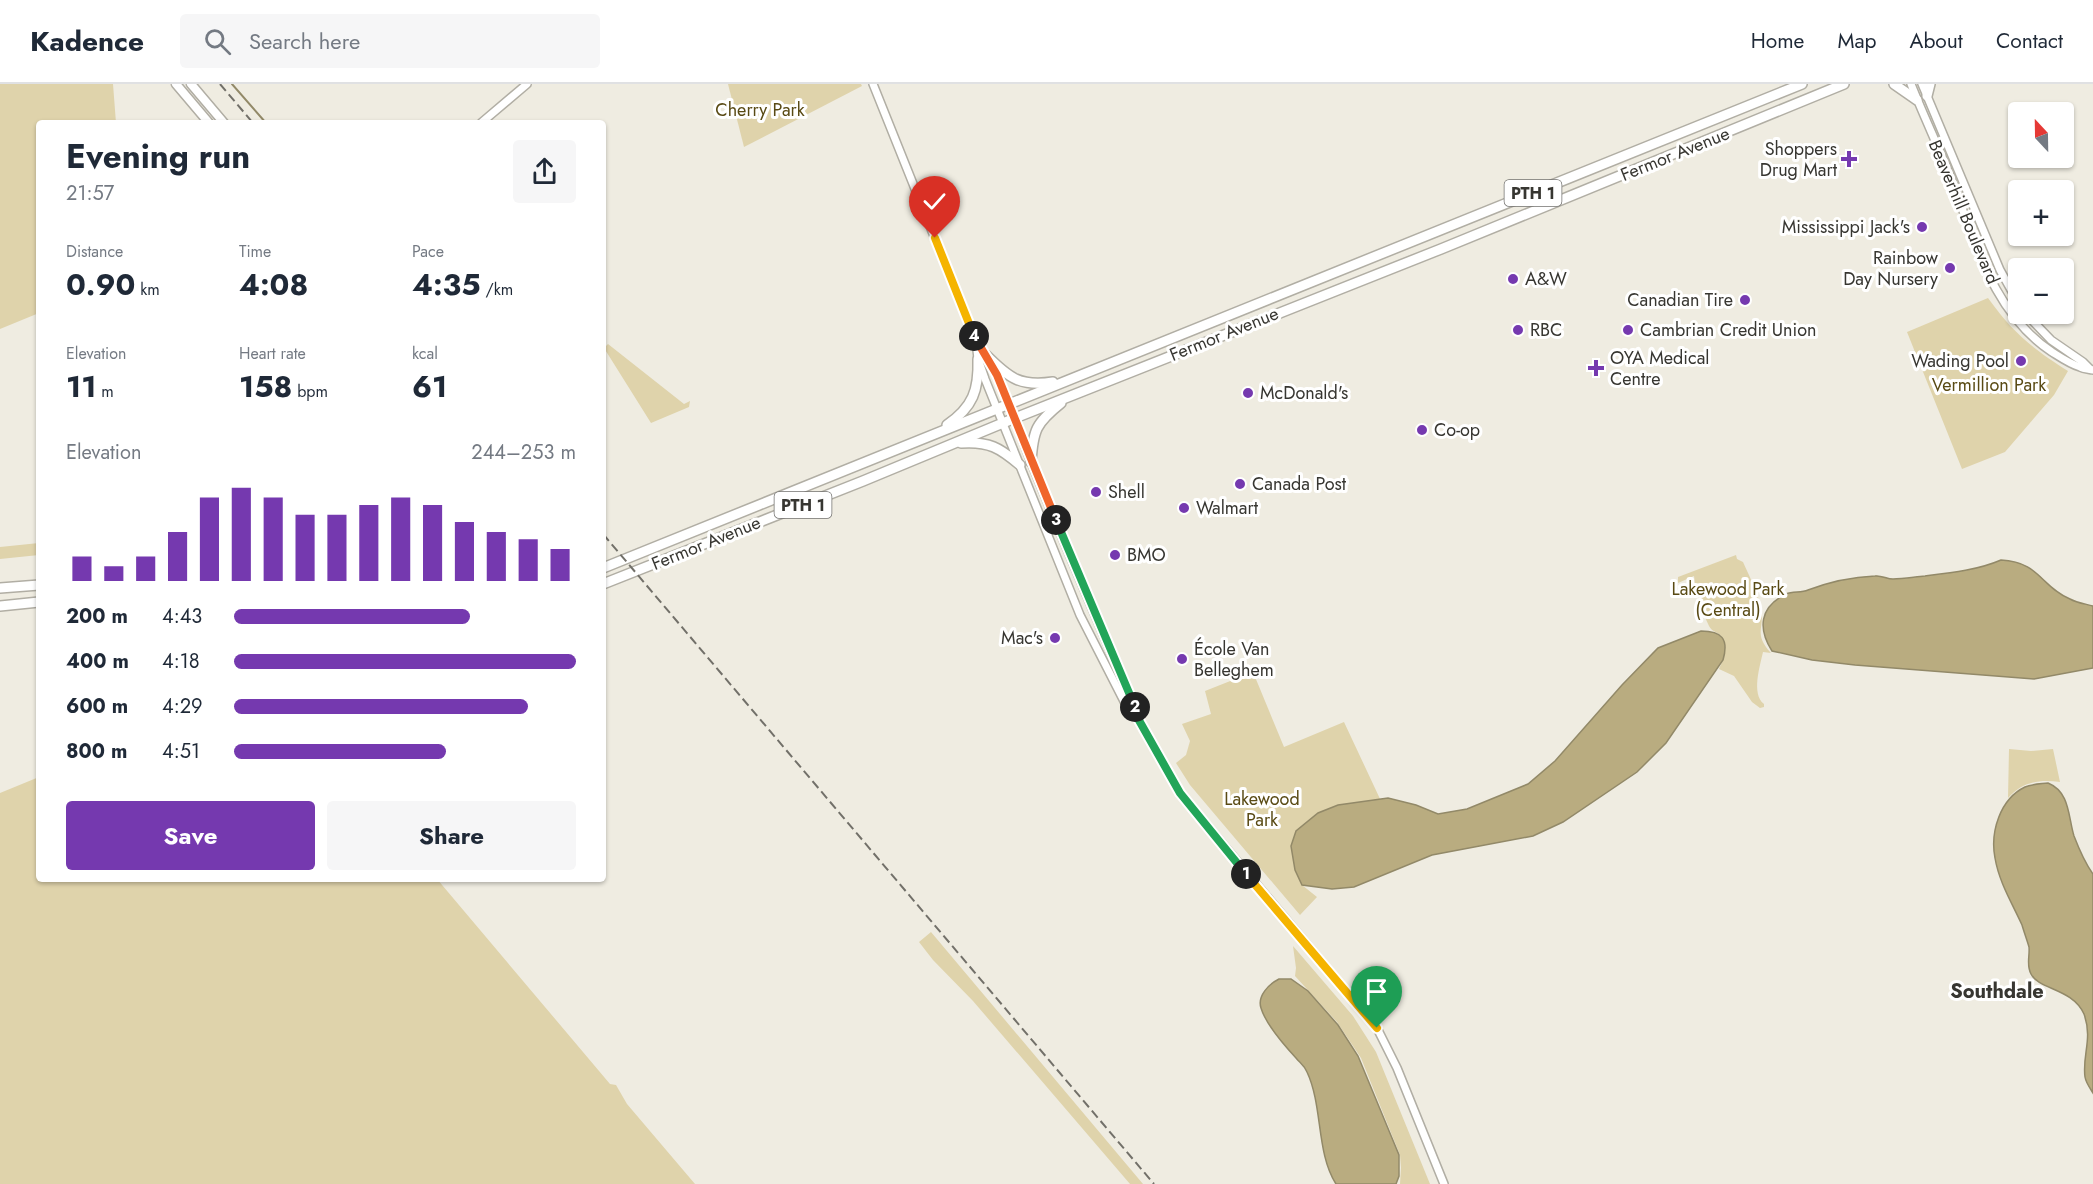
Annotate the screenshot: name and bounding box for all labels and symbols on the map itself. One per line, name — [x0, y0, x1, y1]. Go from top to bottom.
park label: Cherry Park — [715, 97, 805, 123]
north arrow — [2008, 102, 2074, 168]
street label: Fermor Avenue — [1617, 120, 1733, 188]
place label: Shoppers Drug Mart — [1760, 136, 1838, 183]
street label: Beaverhill Boulevard — [1922, 136, 2006, 288]
marker: Shoppers Drug Mart — [1842, 152, 1856, 166]
pin — [909, 176, 960, 238]
road number: PTH 1 — [1504, 180, 1562, 206]
place label: Mississippi Jack's — [1782, 214, 1910, 240]
marker: Mississippi Jack's — [1915, 220, 1929, 234]
place label: Rainbow Day Nursery — [1843, 245, 1939, 292]
marker: Rainbow Day Nursery — [1943, 261, 1957, 275]
place label: A&W — [1525, 266, 1567, 292]
marker: A&W — [1506, 272, 1520, 286]
place label: Canadian Tire — [1627, 287, 1733, 313]
marker: Canadian Tire — [1738, 293, 1752, 307]
street label: Fermor Avenue — [1166, 300, 1282, 368]
place label: RBC — [1530, 317, 1562, 343]
place label: Cambrian Credit Union — [1640, 317, 1817, 343]
pin: 4 — [959, 321, 989, 351]
marker: RBC — [1511, 323, 1525, 337]
marker: Cambrian Credit Union — [1621, 323, 1635, 337]
place label: OYA Medical Centre — [1610, 345, 1709, 392]
place label: Wading Pool — [1911, 348, 2009, 374]
marker: Wading Pool — [2014, 354, 2028, 368]
marker: OYA Medical Centre — [1587, 359, 1605, 377]
park label: Vermillion Park — [1932, 372, 2046, 398]
place label: McDonald's — [1260, 380, 1348, 406]
marker: McDonald's — [1241, 386, 1255, 400]
place label: Co-op — [1434, 417, 1480, 443]
marker: Co-op — [1415, 423, 1429, 437]
place label: Canada Post — [1252, 471, 1347, 497]
marker: Canada Post — [1233, 477, 1247, 491]
place label: Shell — [1108, 479, 1145, 505]
marker: Shell — [1089, 485, 1103, 499]
road number: PTH 1 — [774, 492, 832, 518]
place label: Walmart — [1196, 495, 1259, 521]
marker: Walmart — [1177, 501, 1191, 515]
pin: 3 — [1041, 505, 1071, 535]
street label: Fermor Avenue — [648, 509, 764, 577]
place label: BMO — [1127, 542, 1166, 568]
marker: BMO — [1108, 548, 1122, 562]
park label: Lakewood Park (Central) — [1672, 576, 1784, 623]
place label: Mac's — [1001, 625, 1043, 651]
marker: Mac's — [1048, 631, 1062, 645]
place label: École Van Belleghem — [1194, 636, 1274, 683]
marker: École Van Belleghem — [1175, 652, 1189, 666]
pin: 2 — [1120, 692, 1150, 722]
park label: Lakewood Park — [1224, 786, 1300, 833]
pin: 1 — [1231, 859, 1261, 889]
pin — [1351, 966, 1402, 1028]
district label: Southdale — [1950, 977, 2044, 1006]

